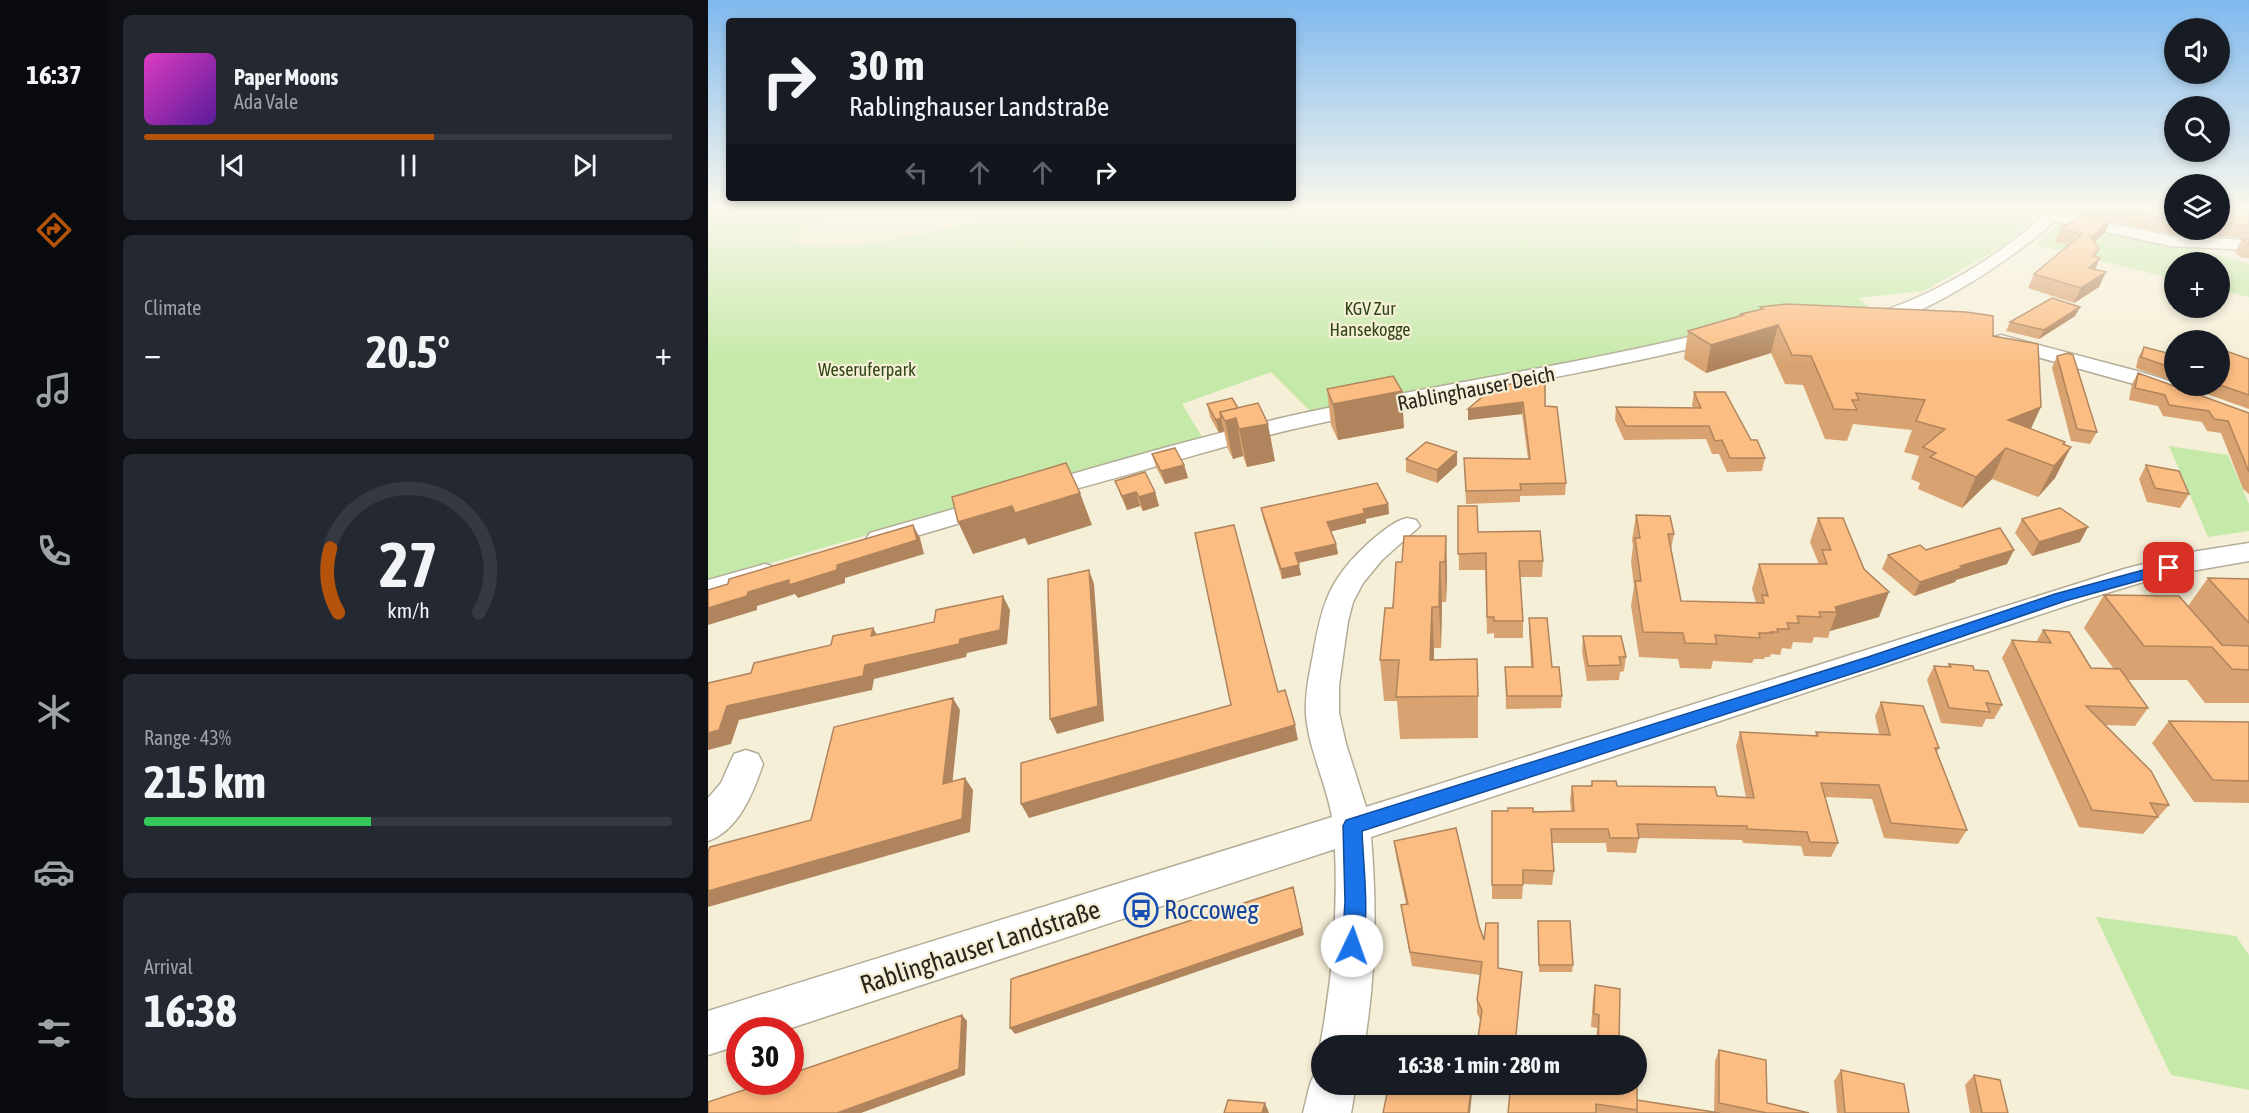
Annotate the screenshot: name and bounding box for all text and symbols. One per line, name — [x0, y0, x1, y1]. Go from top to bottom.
map controls — [2164, 18, 2230, 396]
button: sound — [2164, 18, 2230, 84]
text: 30 m — [849, 41, 924, 89]
icon: right — [750, 42, 828, 120]
text: 16:37 — [26, 59, 82, 90]
text: Paper Moons — [234, 64, 338, 90]
text: Ada Vale — [234, 90, 298, 113]
text: Rablinghauser Landstraße — [849, 91, 1109, 122]
button: search — [2164, 96, 2230, 162]
icon: previous — [216, 149, 249, 182]
icon: pause — [392, 149, 425, 182]
icon: next — [568, 149, 601, 182]
icon: left — [900, 156, 933, 189]
icon: ahead — [963, 156, 996, 189]
icon: ahead — [1026, 156, 1059, 189]
icon: right — [1089, 156, 1122, 189]
button: layers — [2164, 174, 2230, 240]
icon: directions — [33, 209, 75, 251]
button: + — [2164, 252, 2230, 318]
text: Climate — [144, 296, 201, 319]
park label: KGV Zur Hansekogge — [1329, 298, 1411, 340]
text: 20.5° — [366, 326, 450, 378]
button: − — [2164, 330, 2230, 396]
text: − — [144, 334, 161, 372]
text: + — [655, 334, 672, 372]
park label: Weseruferpark — [818, 359, 916, 380]
street label: Rablinghauser Deich — [1395, 361, 1557, 415]
icon: music — [33, 369, 75, 411]
icon: phone — [33, 530, 75, 572]
text: 27 — [379, 530, 437, 601]
pin — [2143, 542, 2194, 593]
icon: arrive — [2152, 551, 2185, 584]
text: km/h — [387, 599, 429, 624]
icon: climate — [33, 691, 75, 733]
text: Range · 43% — [144, 726, 231, 749]
text: 215 km — [144, 756, 266, 808]
icon: car — [33, 851, 75, 893]
bus stop icon: Roccoweg — [1123, 892, 1159, 928]
street label: Rablinghauser Landstraße — [856, 894, 1104, 1000]
place label: Roccoweg — [1164, 895, 1259, 925]
position arrow — [1320, 914, 1384, 978]
text: Arrival — [144, 955, 193, 978]
text: 16:38 — [144, 985, 237, 1037]
icon: filters — [33, 1012, 75, 1054]
speed limit sign: 30 — [726, 1017, 804, 1095]
text: 16:38 · 1 min · 280 m — [1398, 1052, 1560, 1078]

